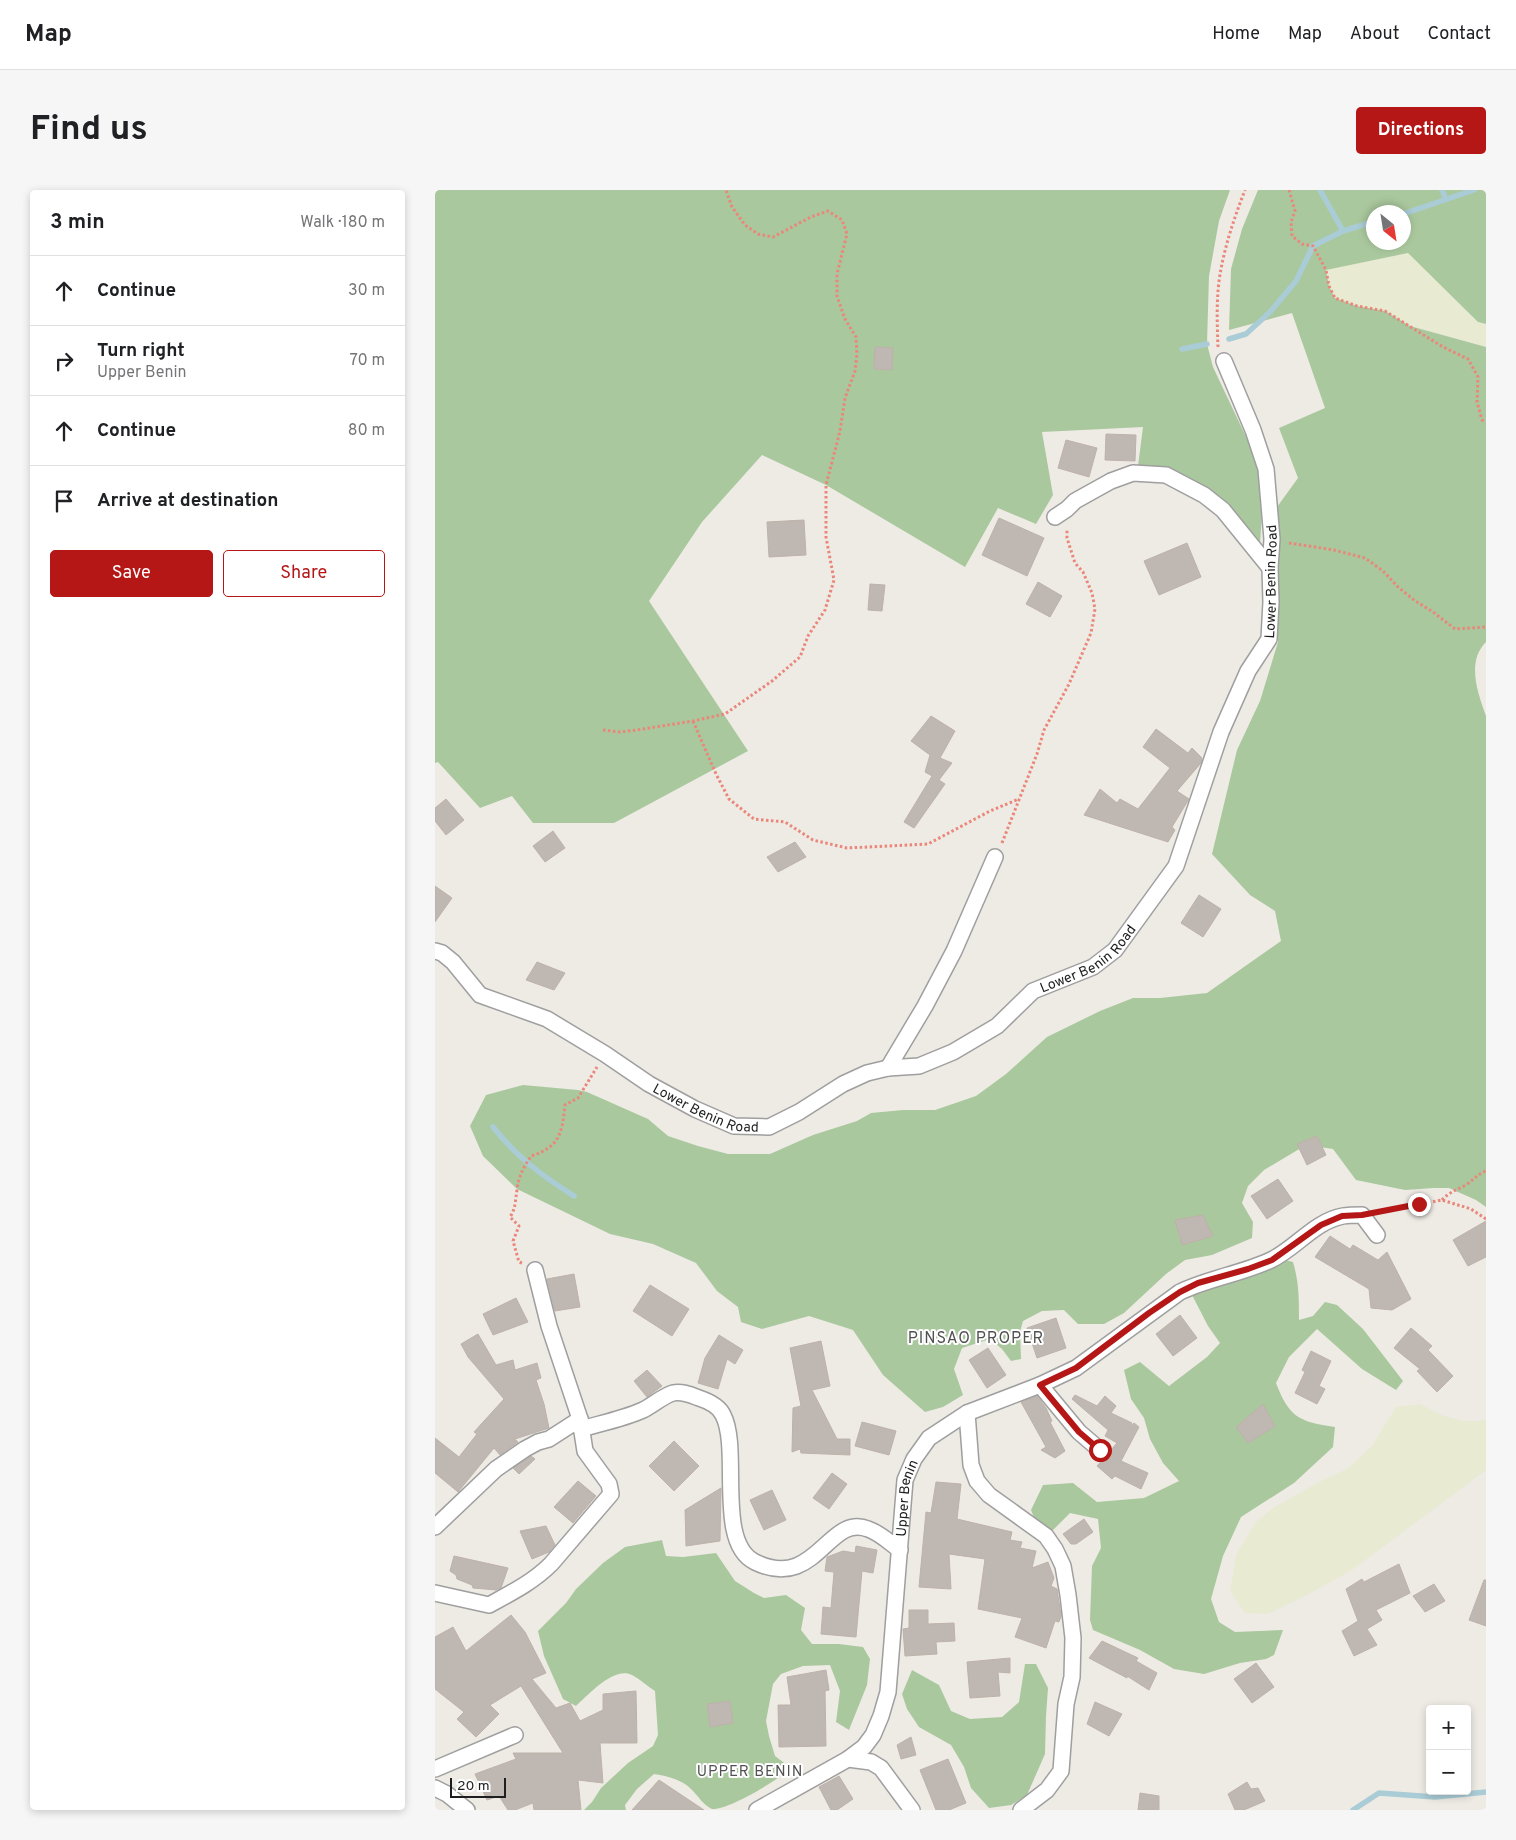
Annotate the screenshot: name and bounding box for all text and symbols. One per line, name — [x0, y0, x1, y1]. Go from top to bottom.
text: Map — [25, 20, 72, 50]
text: Home — [1212, 23, 1260, 46]
text: Map — [1288, 23, 1322, 46]
text: About — [1350, 23, 1399, 46]
text: Contact — [1427, 23, 1491, 46]
button: Directions — [1356, 107, 1486, 154]
text: Find us — [30, 108, 148, 152]
north arrow — [1366, 205, 1411, 250]
text: 3 min — [50, 209, 105, 236]
text: Walk · 180 m — [300, 213, 385, 233]
icon: ahead — [50, 277, 78, 305]
text: Continue — [97, 279, 176, 303]
text: 30 m — [348, 281, 385, 301]
text: Turn right — [97, 339, 185, 363]
icon: right — [50, 347, 78, 375]
text: 70 m — [350, 351, 385, 371]
text: Upper Benin — [97, 363, 187, 383]
icon: ahead — [50, 417, 78, 445]
text: Continue — [97, 419, 176, 443]
text: 80 m — [348, 421, 385, 441]
icon: arrive — [50, 487, 78, 515]
text: Arrive at destination — [97, 489, 278, 513]
street label: Lower Benin Road — [1262, 524, 1282, 639]
button: Save — [50, 550, 213, 597]
button: Share — [223, 550, 385, 597]
street label: Lower Benin Road — [1038, 922, 1140, 997]
street label: Lower Benin Road — [649, 1081, 759, 1137]
route end — [1408, 1193, 1431, 1216]
district label: PINSAO PROPER — [908, 1329, 1044, 1349]
route start — [1089, 1439, 1112, 1462]
street label: Upper Benin — [893, 1457, 923, 1537]
map controls — [1426, 1705, 1471, 1795]
button: + — [1426, 1705, 1471, 1750]
button: − — [1426, 1750, 1471, 1795]
district label: UPPER BENIN — [697, 1763, 803, 1782]
scale bar — [450, 1775, 506, 1798]
text: 20 m — [457, 1778, 490, 1795]

